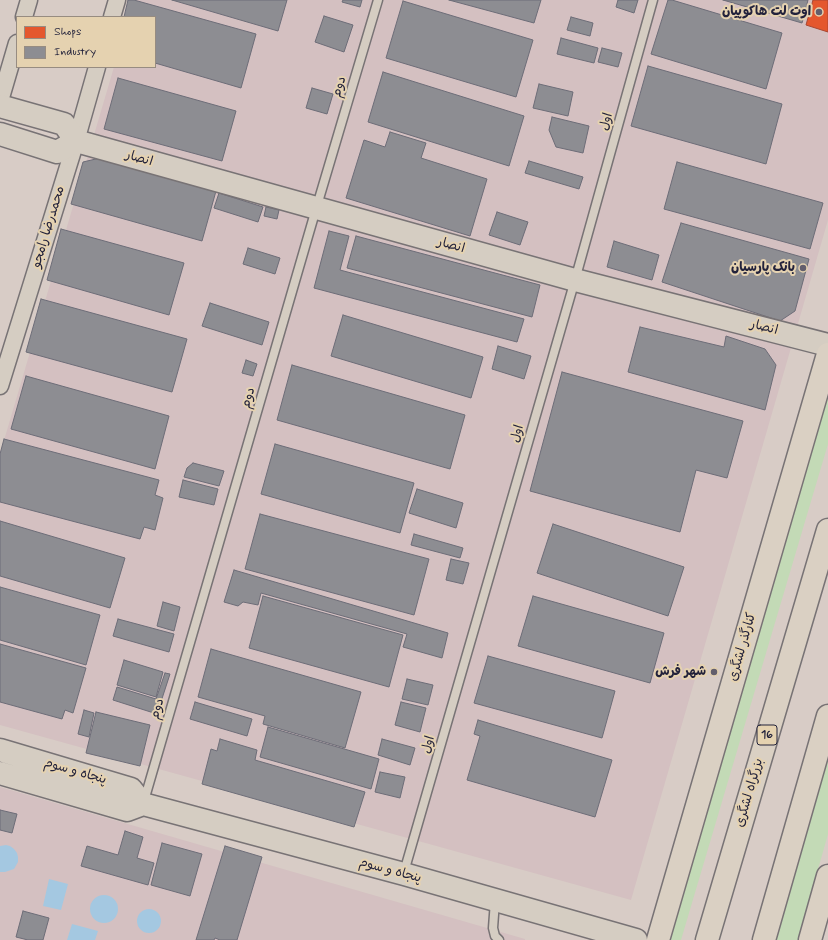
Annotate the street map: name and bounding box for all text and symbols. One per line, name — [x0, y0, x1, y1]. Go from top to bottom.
place label: اوت لت هاکوپیان — [722, 4, 811, 20]
marker: اوت لت هاکوپیان — [814, 7, 824, 17]
legend — [16, 16, 156, 68]
text: Shops — [54, 24, 81, 40]
text: Industry — [54, 44, 96, 60]
street label: دوم — [329, 75, 351, 99]
street label: اول — [597, 111, 617, 133]
street label: انصار — [123, 148, 155, 170]
street label: محمدرضا رامجو — [29, 184, 69, 270]
street label: انصار — [436, 235, 466, 257]
place label: بانک پارسیان — [731, 260, 795, 276]
marker: بانک پارسیان — [798, 263, 808, 273]
street label: انصار — [749, 317, 779, 339]
street label: دوم — [239, 386, 259, 410]
street label: اول — [508, 423, 528, 445]
street label: کنارگذر لشگری — [726, 611, 760, 683]
place label: شهر فرش — [655, 664, 706, 680]
marker: شهر فرش — [709, 667, 719, 677]
street label: دوم — [148, 697, 168, 721]
road number: 16 — [757, 725, 777, 745]
street label: اول — [419, 734, 439, 756]
street label: پنجاه و سوم — [42, 756, 108, 788]
street label: بزرگراه لشگری — [733, 757, 767, 829]
street label: پنجاه و سوم — [357, 855, 423, 887]

